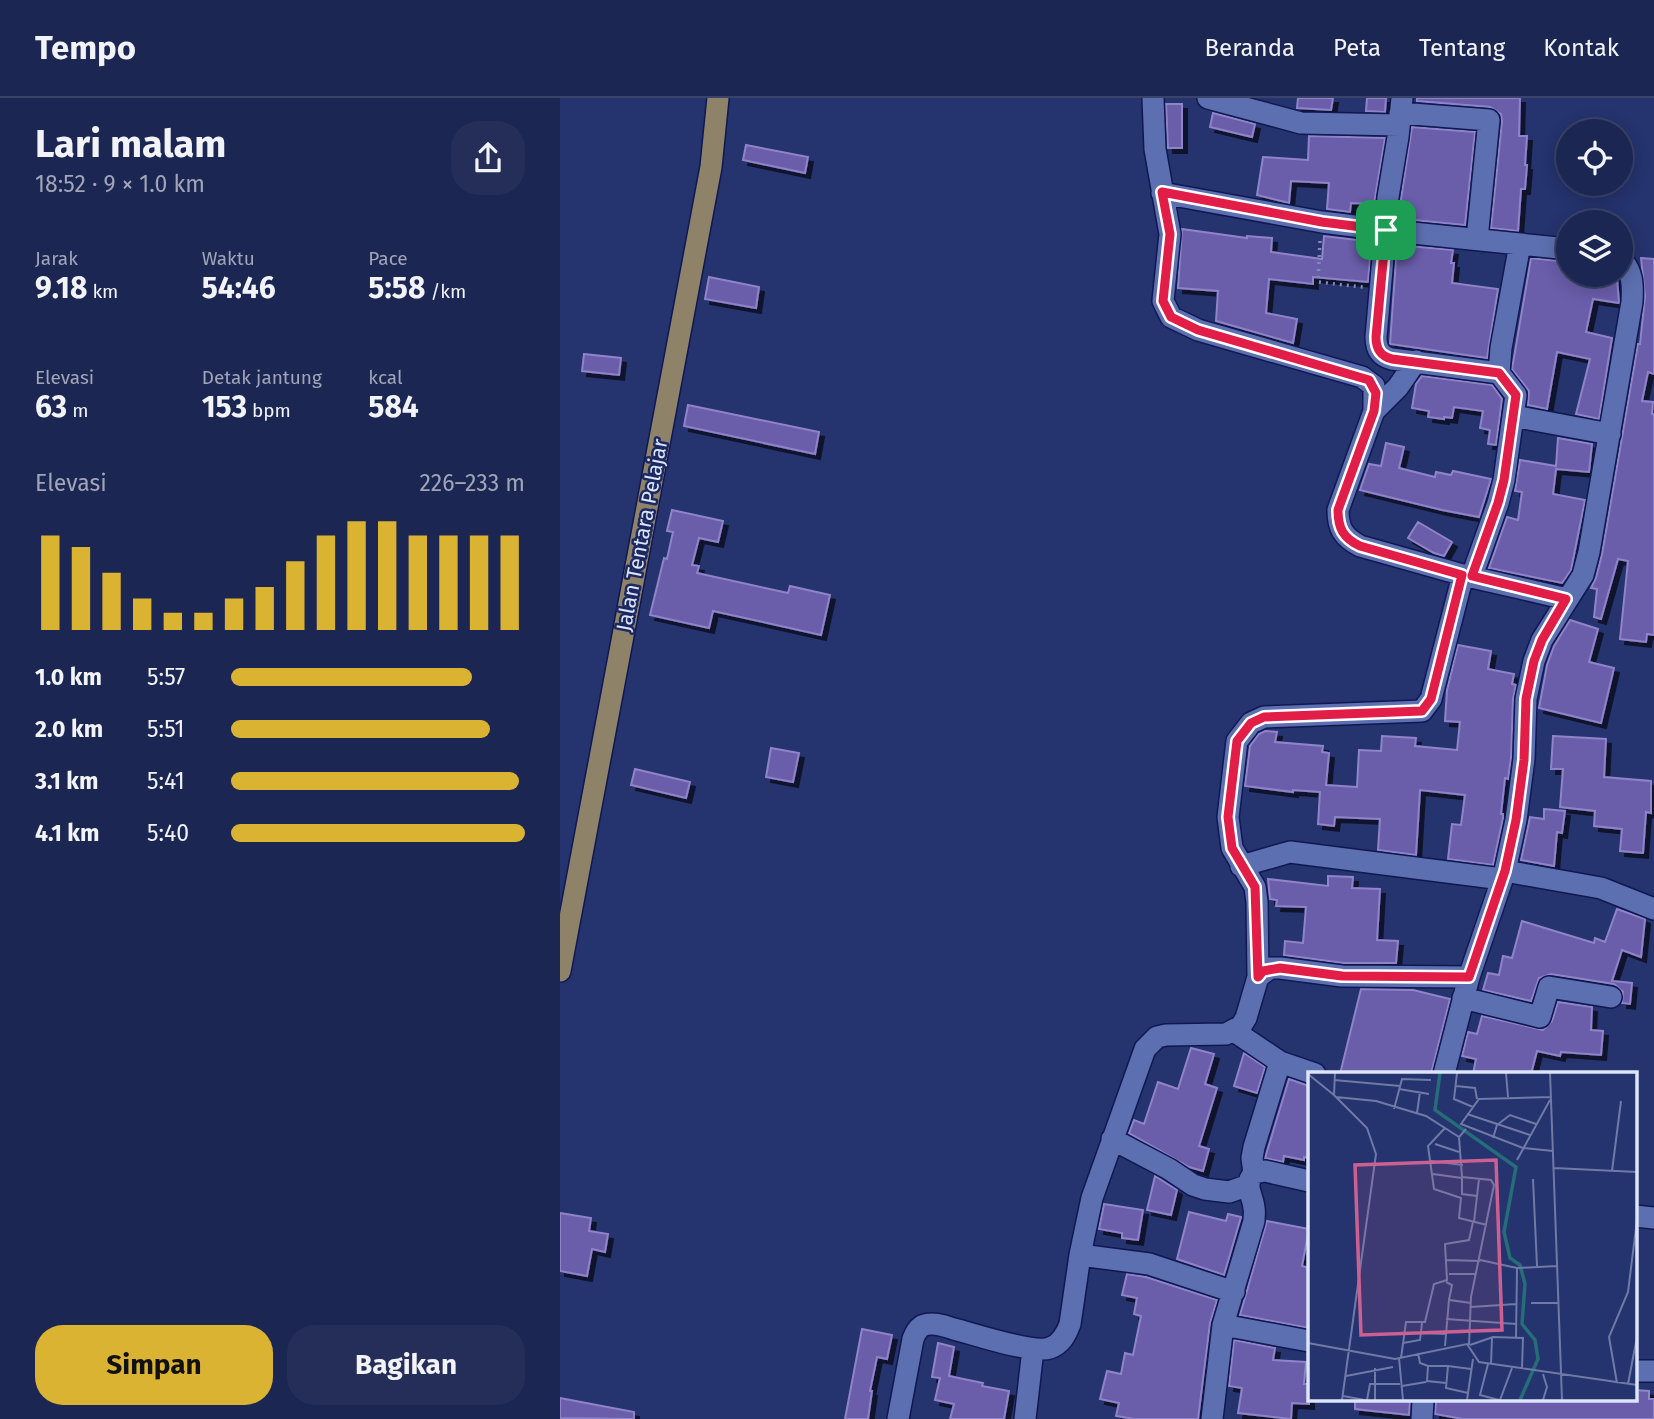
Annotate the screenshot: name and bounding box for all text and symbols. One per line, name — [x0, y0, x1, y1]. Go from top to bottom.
text: Tempo — [35, 28, 136, 68]
text: Beranda — [1204, 34, 1295, 62]
text: Peta — [1333, 34, 1381, 62]
text: Tentang — [1419, 34, 1505, 62]
text: Kontak — [1543, 34, 1619, 62]
map controls — [1556, 119, 1633, 287]
button: locate — [1556, 119, 1633, 196]
text: Lari malam — [35, 121, 226, 167]
button: share — [451, 121, 525, 195]
text: 18:52 · 9 × 1.0 km — [35, 170, 205, 198]
pin — [1356, 200, 1416, 260]
button: layers — [1556, 210, 1633, 287]
icon: arrive — [1367, 211, 1405, 249]
text: Jarak — [35, 247, 78, 270]
text: Waktu — [202, 247, 255, 270]
text: Pace — [368, 247, 408, 270]
text: 9.18 — [35, 270, 87, 306]
text: 54:46 — [202, 270, 276, 306]
text: 5:58 — [368, 270, 425, 306]
text: km — [87, 280, 118, 303]
text: /km — [425, 280, 466, 303]
text: Elevasi — [35, 366, 94, 389]
text: Detak jantung — [202, 366, 322, 389]
text: kcal — [368, 366, 403, 389]
text: 63 — [35, 389, 67, 425]
text: 153 — [202, 389, 247, 425]
text: 584 — [368, 389, 419, 425]
text: m — [67, 399, 89, 422]
text: bpm — [247, 399, 291, 422]
street label: Jalan Tentara Pelajar — [611, 437, 673, 633]
text: Elevasi — [35, 469, 107, 497]
text: 226–233 m — [419, 469, 525, 497]
text: 1.0 km — [35, 663, 102, 691]
text: 5:57 — [147, 663, 185, 691]
text: 2.0 km — [35, 715, 103, 743]
text: 5:51 — [147, 715, 184, 743]
text: 3.1 km — [35, 767, 98, 795]
text: 5:41 — [147, 767, 185, 795]
text: 4.1 km — [35, 819, 99, 847]
text: 5:40 — [147, 819, 189, 847]
inset map — [1308, 1072, 1636, 1402]
button: Simpan — [35, 1325, 273, 1405]
button: Bagikan — [287, 1325, 525, 1405]

